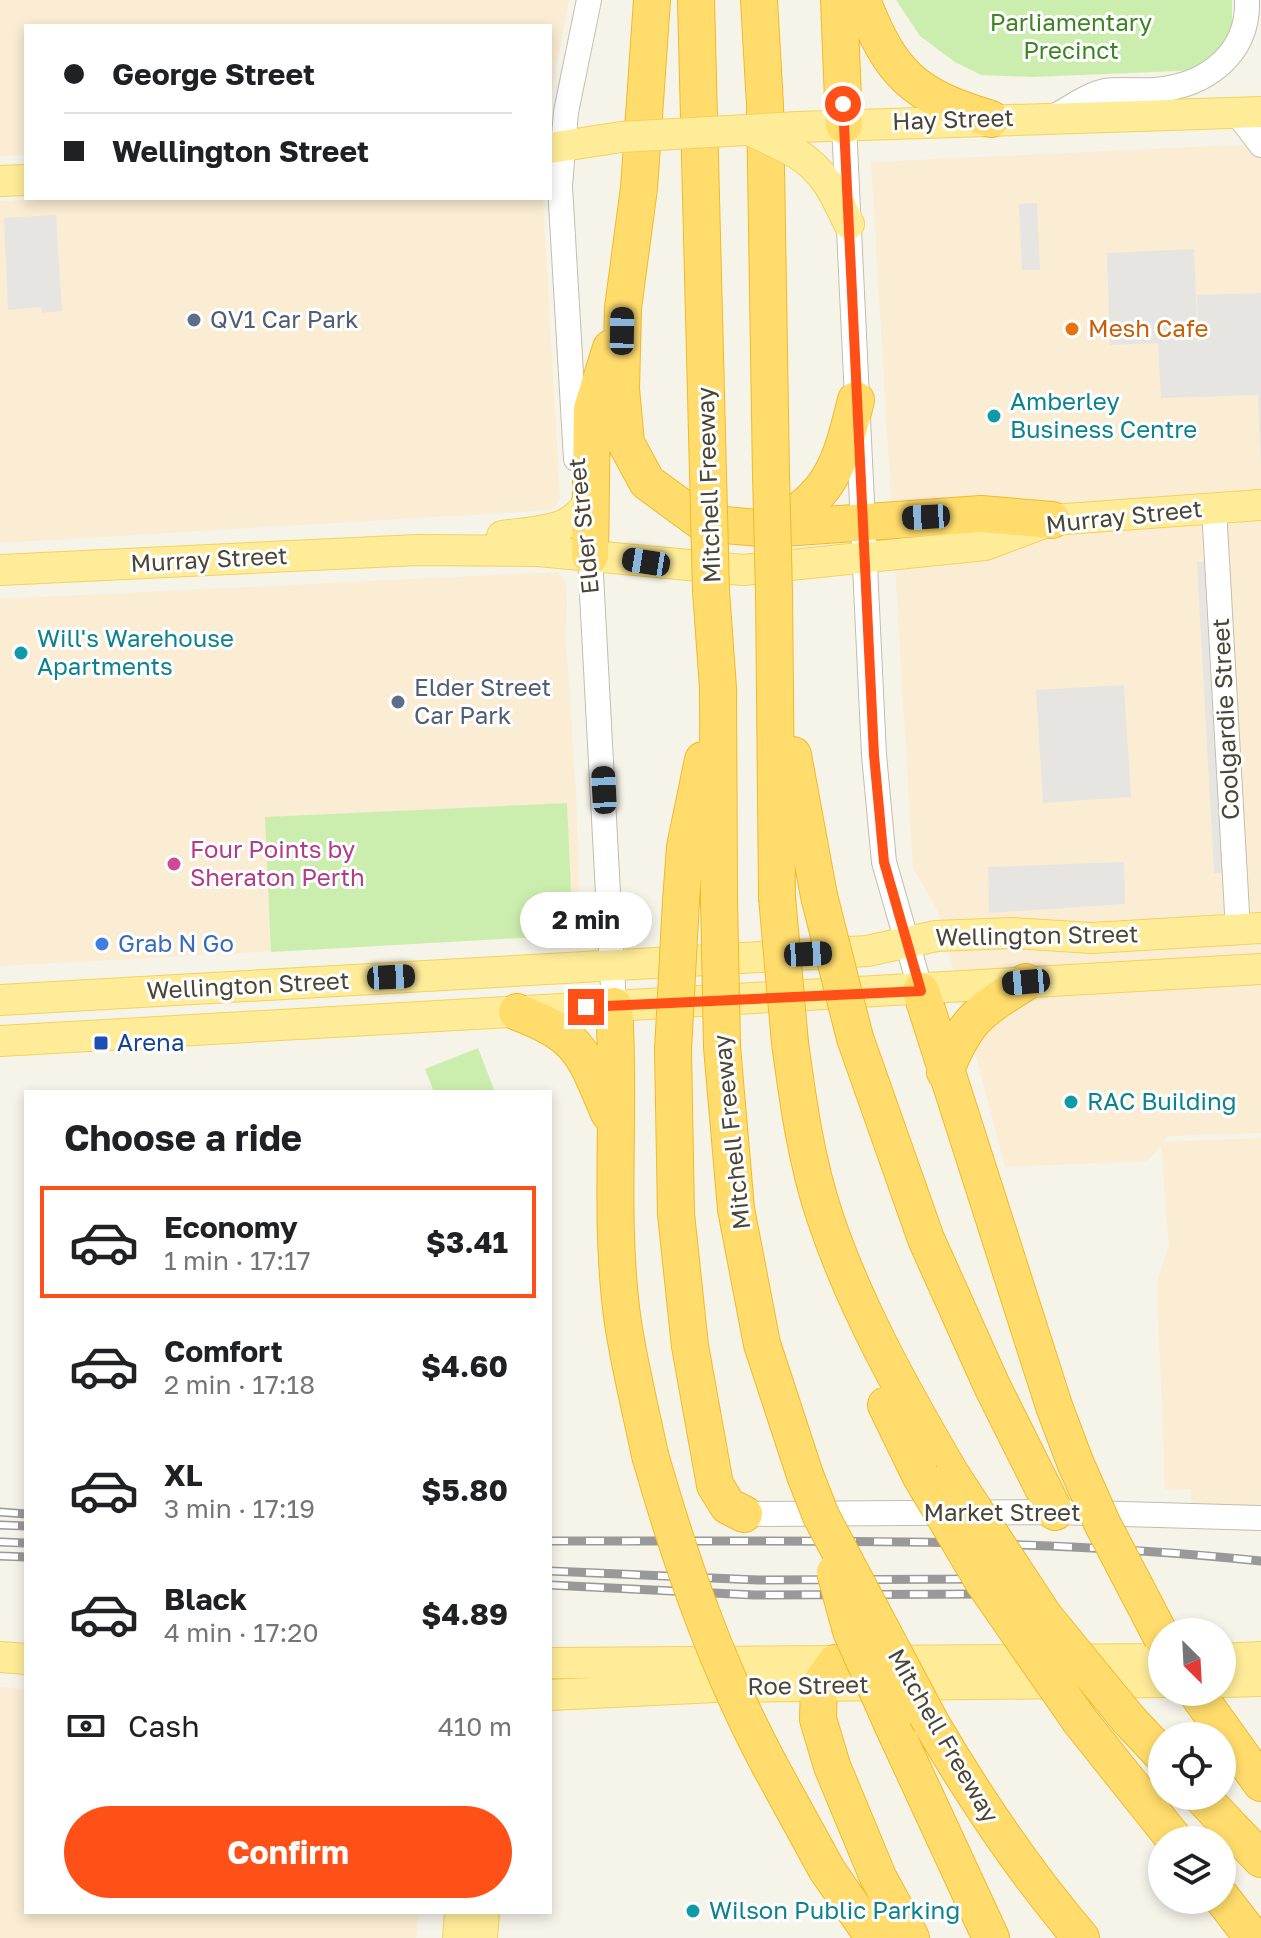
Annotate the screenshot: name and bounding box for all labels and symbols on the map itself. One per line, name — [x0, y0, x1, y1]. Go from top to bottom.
park label: Parliamentary Precinct — [990, 7, 1152, 64]
route start — [825, 86, 861, 122]
street label: Hay Street — [892, 102, 1014, 135]
place label: QV1 Car Park — [210, 304, 359, 333]
car — [610, 307, 634, 355]
marker: QV1 Car Park — [185, 311, 203, 329]
place label: Mesh Cafe — [1088, 313, 1208, 342]
marker: Mesh Cafe — [1063, 320, 1081, 338]
street label: Mitchell Freeway — [690, 386, 725, 584]
place label: Amberley Business Centre — [1010, 386, 1197, 443]
marker: Amberley Business Centre — [985, 407, 1003, 425]
street label: Elder Street — [561, 456, 604, 596]
street label: Murray Street — [1044, 493, 1204, 538]
car — [901, 504, 951, 530]
street label: Murray Street — [130, 540, 288, 577]
car — [620, 546, 672, 578]
street label: Coolgardie Street — [1205, 617, 1244, 821]
place label: Will's Warehouse Apartments — [37, 623, 234, 680]
marker: Will's Warehouse Apartments — [12, 644, 30, 662]
place label: Elder Street Car Park — [414, 672, 551, 729]
marker: Elder Street Car Park — [389, 693, 407, 711]
car — [591, 765, 617, 815]
place label: Four Points by Sheraton Perth — [190, 834, 365, 891]
marker: Four Points by Sheraton Perth — [165, 855, 183, 873]
callout: 2 min — [520, 891, 652, 947]
street label: Wellington Street — [935, 918, 1139, 951]
place label: Grab N Go — [118, 928, 234, 957]
marker: Grab N Go — [93, 935, 111, 953]
car — [783, 941, 833, 967]
car — [366, 964, 416, 990]
street label: Wellington Street — [146, 965, 350, 1004]
car — [1001, 968, 1051, 996]
route end — [568, 989, 604, 1025]
place label: Arena — [117, 1027, 184, 1056]
street label: Mitchell Freeway — [706, 1033, 755, 1231]
marker: Arena — [92, 1034, 110, 1052]
place label: RAC Building — [1087, 1086, 1236, 1115]
marker: RAC Building — [1062, 1093, 1080, 1111]
street label: Market Street — [923, 1497, 1081, 1526]
north arrow — [1148, 1618, 1236, 1706]
street label: Mitchell Freeway — [883, 1643, 1006, 1827]
street label: Roe Street — [747, 1669, 869, 1700]
place label: Wilson Public Parking — [709, 1895, 960, 1924]
marker: Wilson Public Parking — [684, 1902, 702, 1920]

